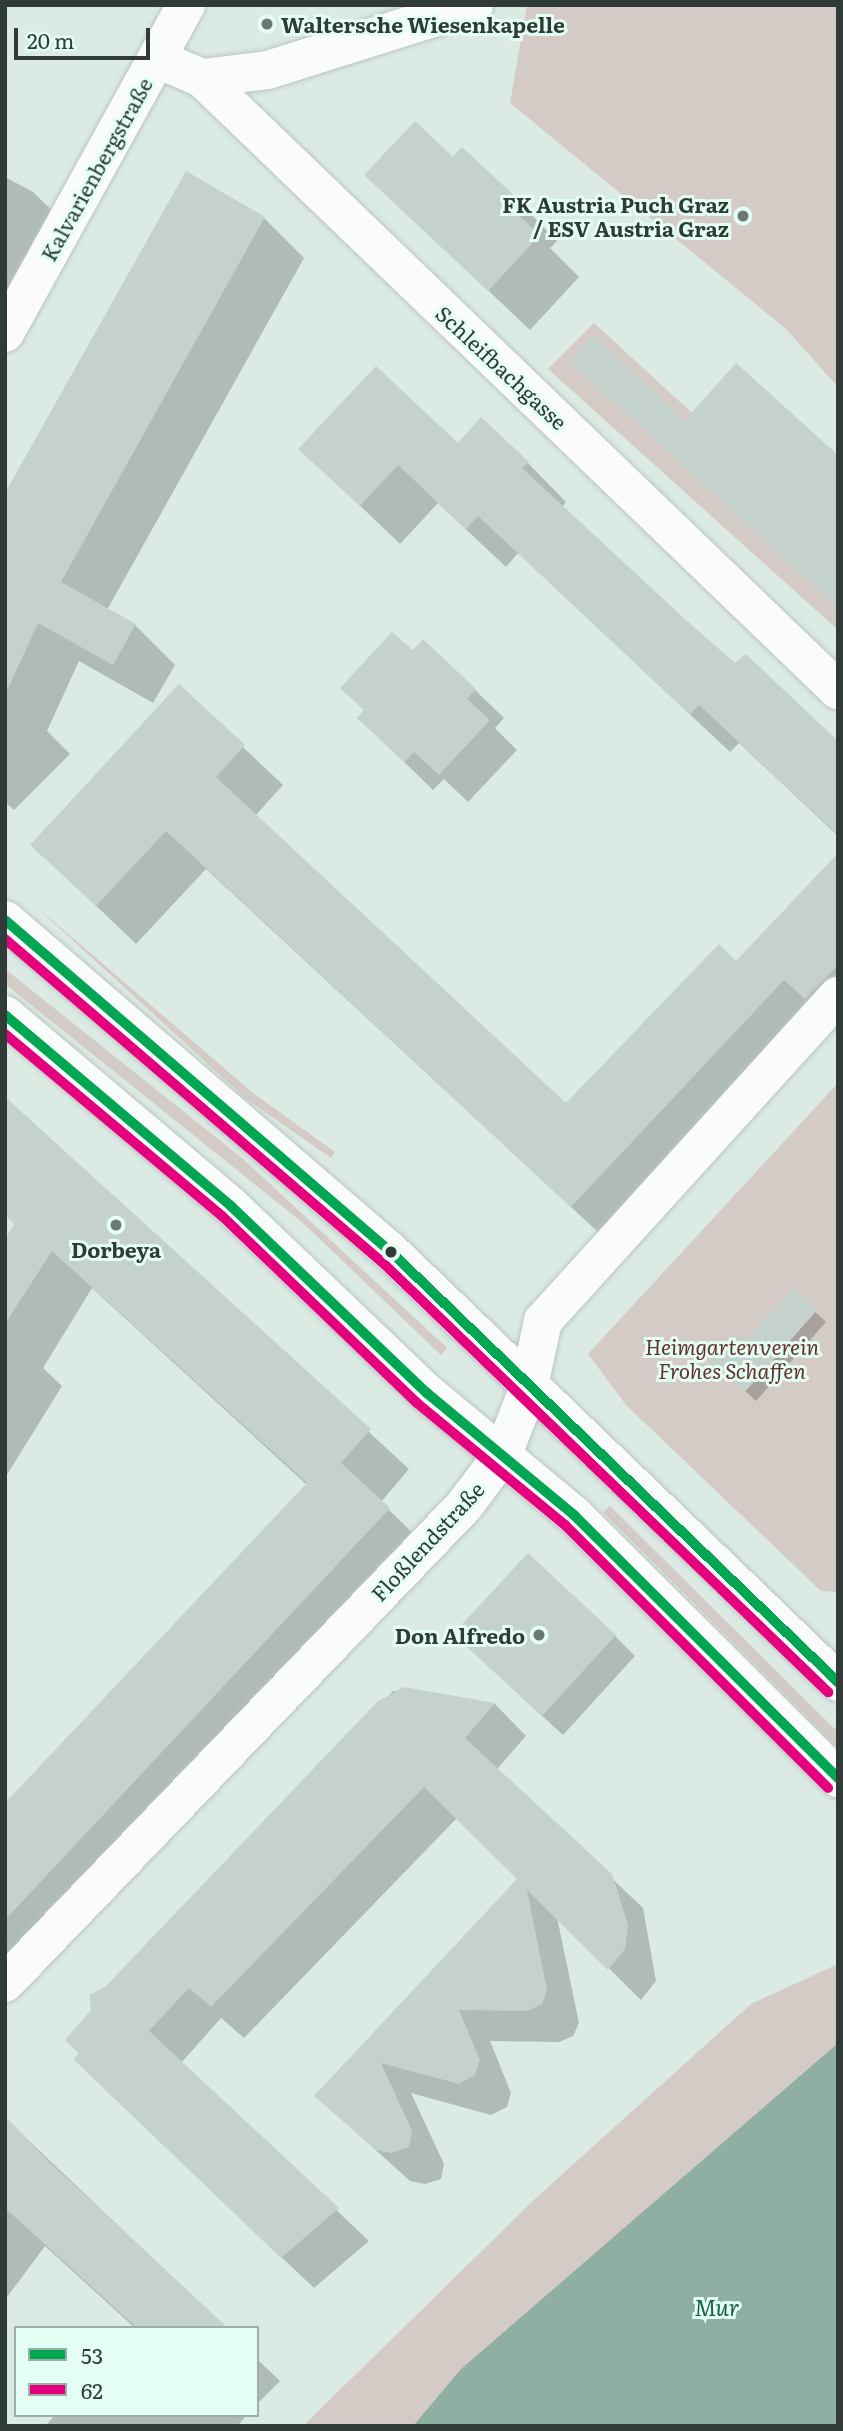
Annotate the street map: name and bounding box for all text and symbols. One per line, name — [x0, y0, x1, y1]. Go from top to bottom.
place label: Waltersche Wiesenkapelle — [281, 11, 565, 37]
scale bar — [18, 14, 154, 58]
marker: Waltersche Wiesenkapelle — [259, 16, 275, 32]
text: 20 m — [27, 24, 74, 55]
street label: Kalvarienbergstraße — [35, 73, 157, 265]
place label: FK Austria Puch Graz / ESV Austria Graz — [502, 191, 729, 241]
marker: FK Austria Puch Graz / ESV Austria Graz — [735, 208, 751, 224]
street label: Schleifbachgasse — [431, 300, 573, 434]
marker: Dorbeya — [108, 1217, 124, 1233]
place label: Dorbeya — [71, 1236, 161, 1262]
unlabelled marker — [384, 1245, 398, 1259]
park label: Heimgartenverein Frohes Schaffen — [645, 1333, 819, 1383]
street label: Floßlendstraße — [365, 1476, 489, 1606]
place label: Don Alfredo — [395, 1622, 525, 1648]
marker: Don Alfredo — [531, 1627, 547, 1643]
water label: Mur — [694, 2292, 740, 2320]
legend — [14, 2326, 259, 2417]
text: 53 — [81, 2339, 103, 2370]
text: 62 — [81, 2374, 103, 2405]

